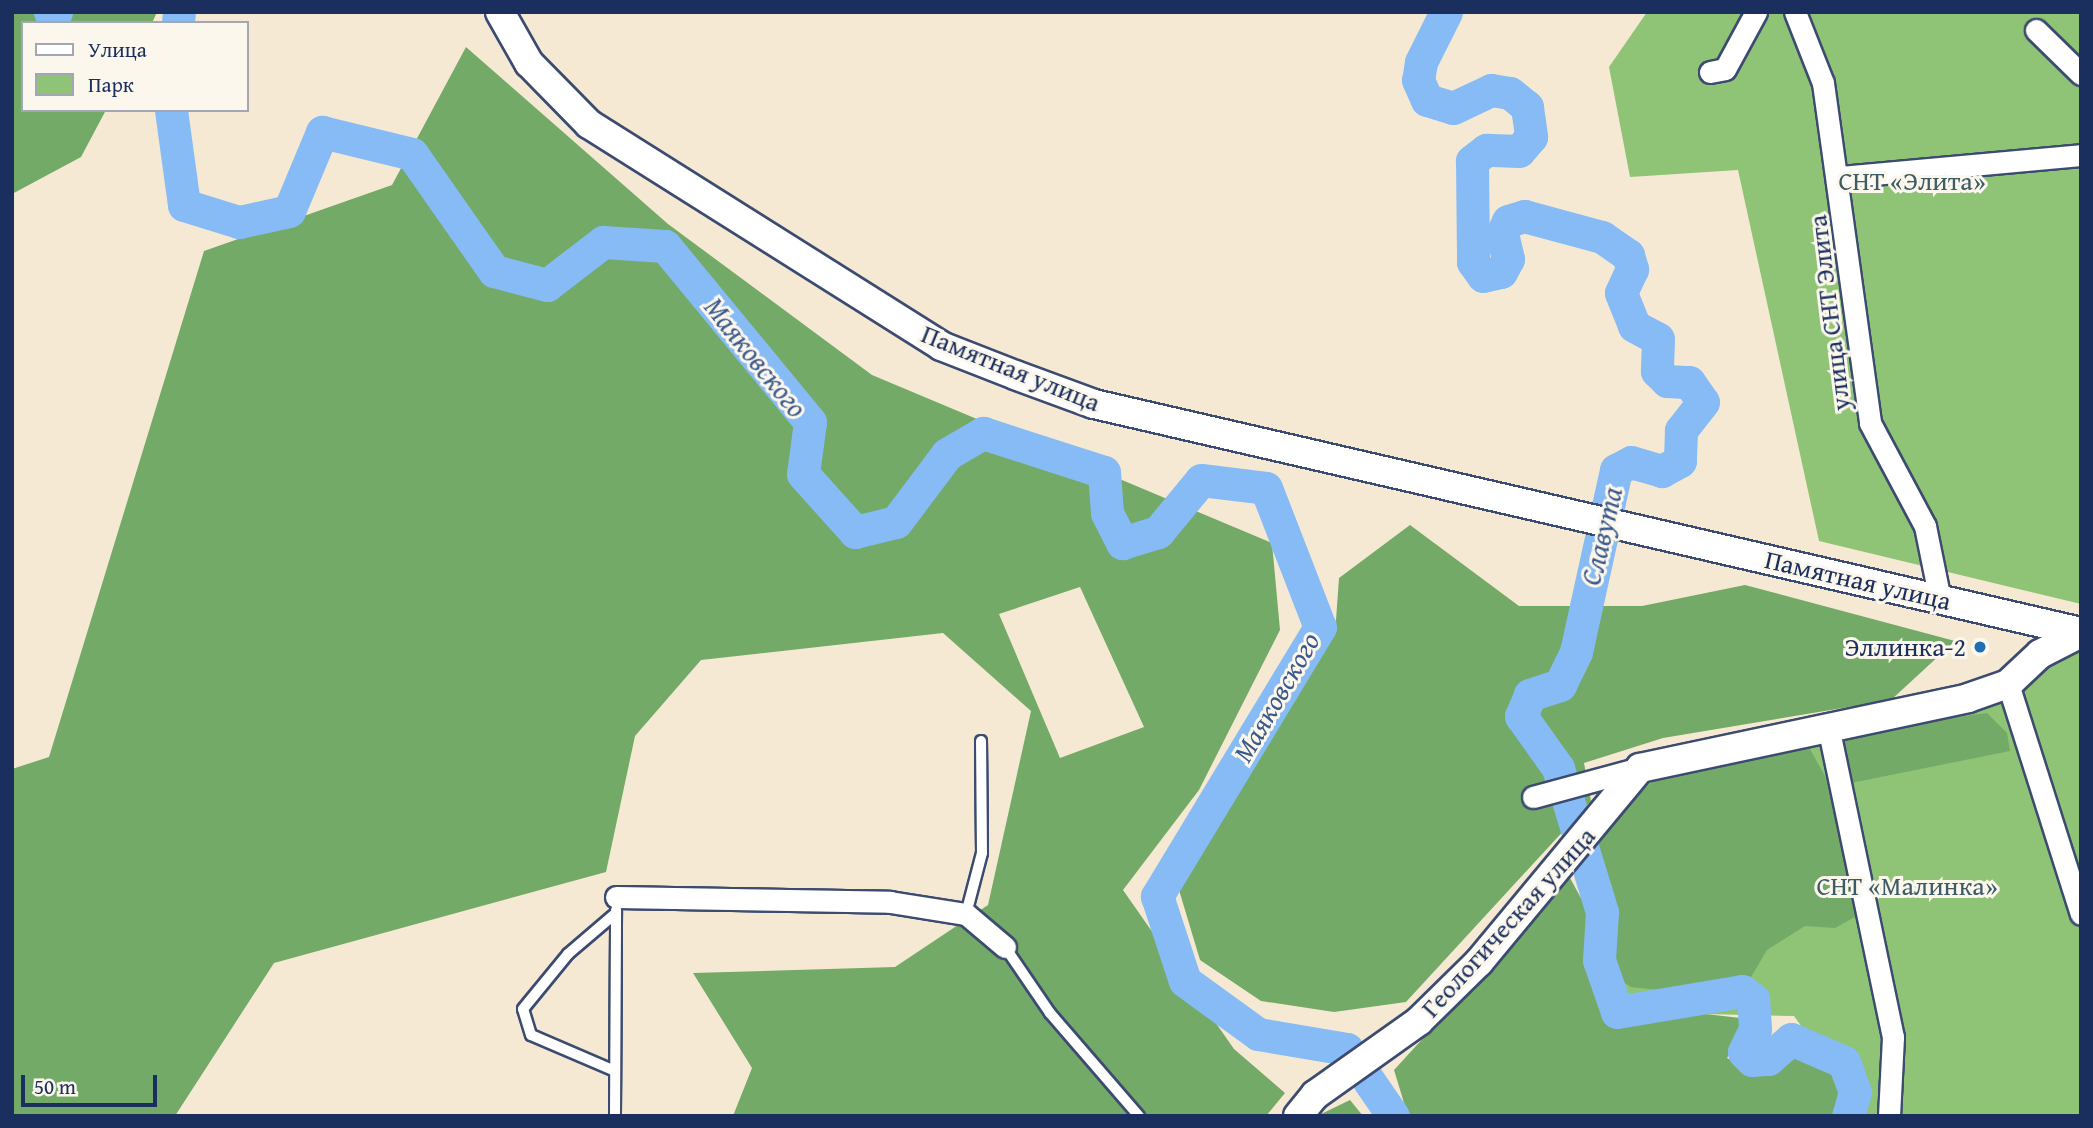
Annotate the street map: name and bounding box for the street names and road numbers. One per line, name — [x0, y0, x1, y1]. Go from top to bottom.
street label: улица СНТ Элита — [1802, 213, 1856, 413]
street label: Памятная улица — [917, 318, 1105, 418]
street label: Памятная улица — [1762, 543, 1954, 617]
street label: Геологическая улица — [1415, 821, 1601, 1023]

